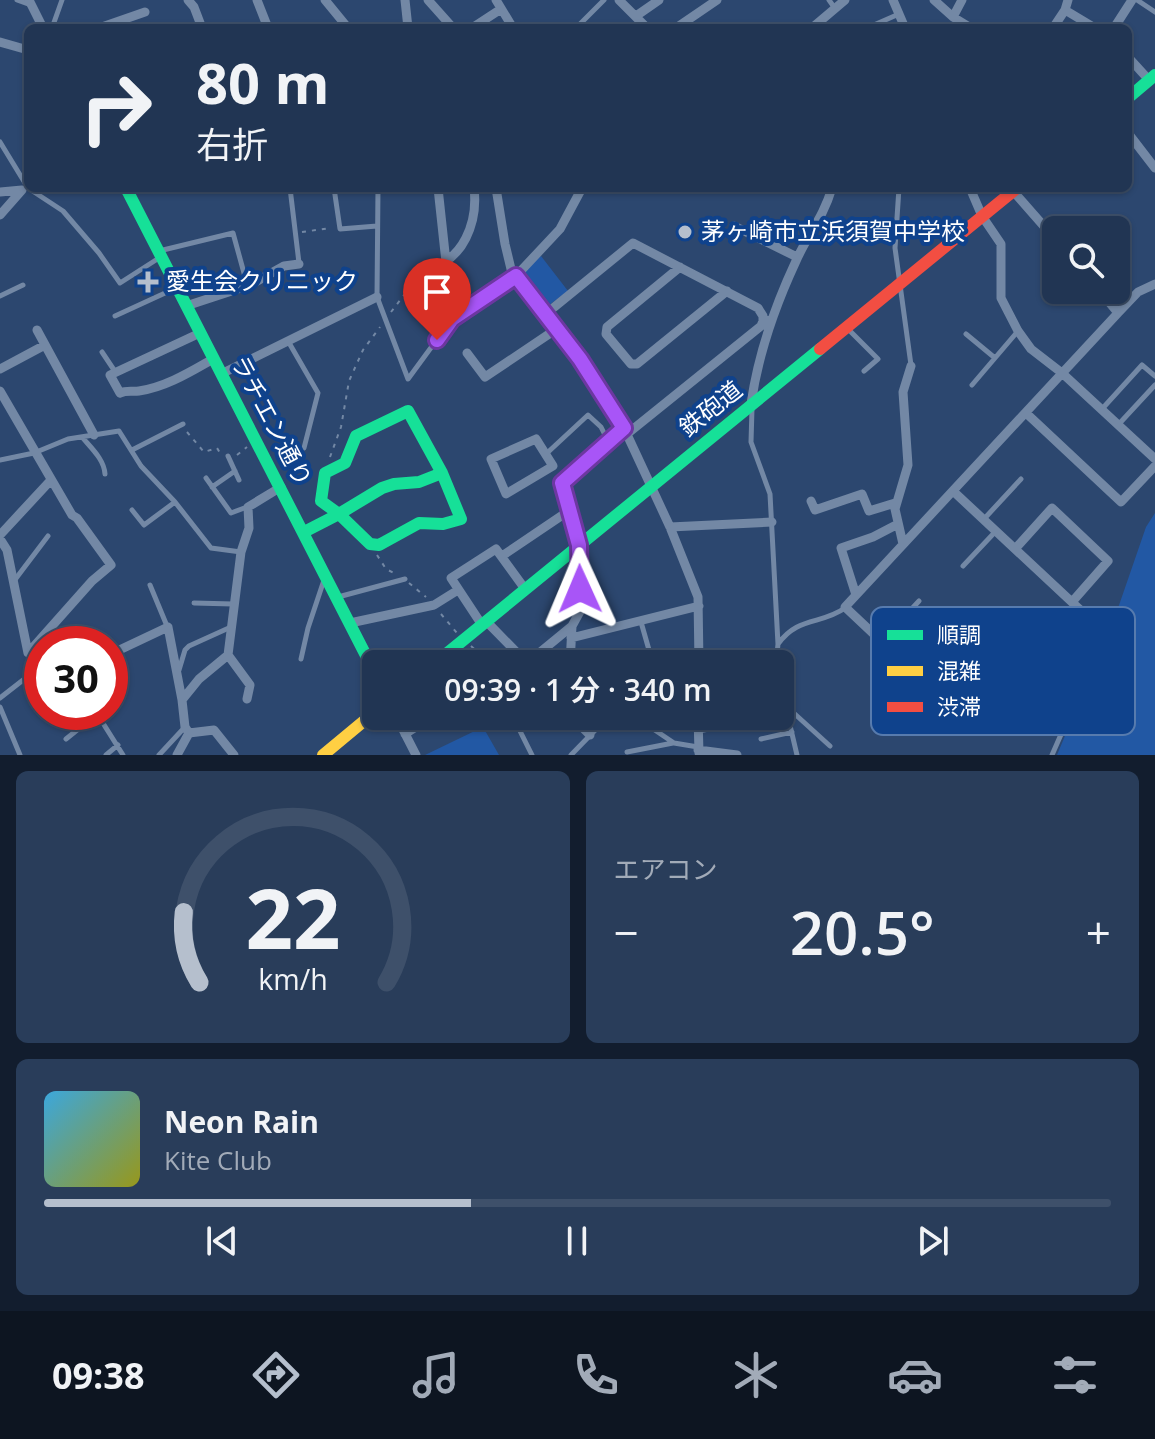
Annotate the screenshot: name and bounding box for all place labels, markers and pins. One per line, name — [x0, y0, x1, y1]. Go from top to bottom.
place label: 茅ヶ崎市立浜須賀中学校 — [701, 214, 965, 247]
marker: 茅ヶ崎市立浜須賀中学校 — [676, 223, 694, 241]
pin — [403, 258, 471, 340]
place label: 愛生会クリニック — [166, 264, 358, 297]
marker: 愛生会クリニック — [137, 271, 159, 293]

